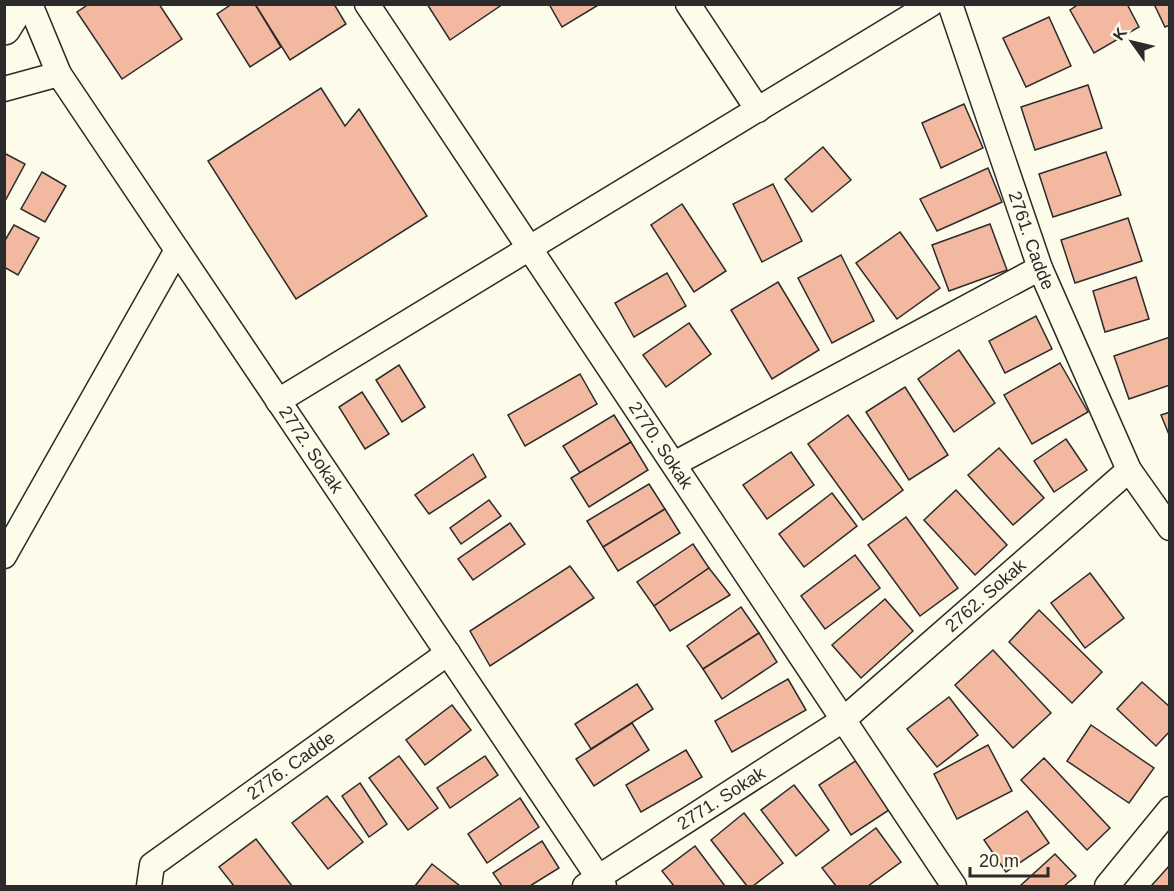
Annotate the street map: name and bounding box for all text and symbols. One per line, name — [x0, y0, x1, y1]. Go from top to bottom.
north arrow — [1102, 12, 1162, 72]
text: K — [1110, 24, 1131, 43]
street label: 2761. Cadde — [1005, 189, 1058, 293]
street label: 2770. Sokak — [625, 398, 697, 493]
street label: 2772. Sokak — [275, 402, 348, 497]
street label: 2762. Sokak — [941, 554, 1030, 636]
street label: 2776. Cadde — [243, 727, 339, 804]
street label: 2771. Sokak — [674, 762, 770, 834]
scale bar — [970, 840, 1048, 878]
text: 20 m — [979, 851, 1019, 871]

